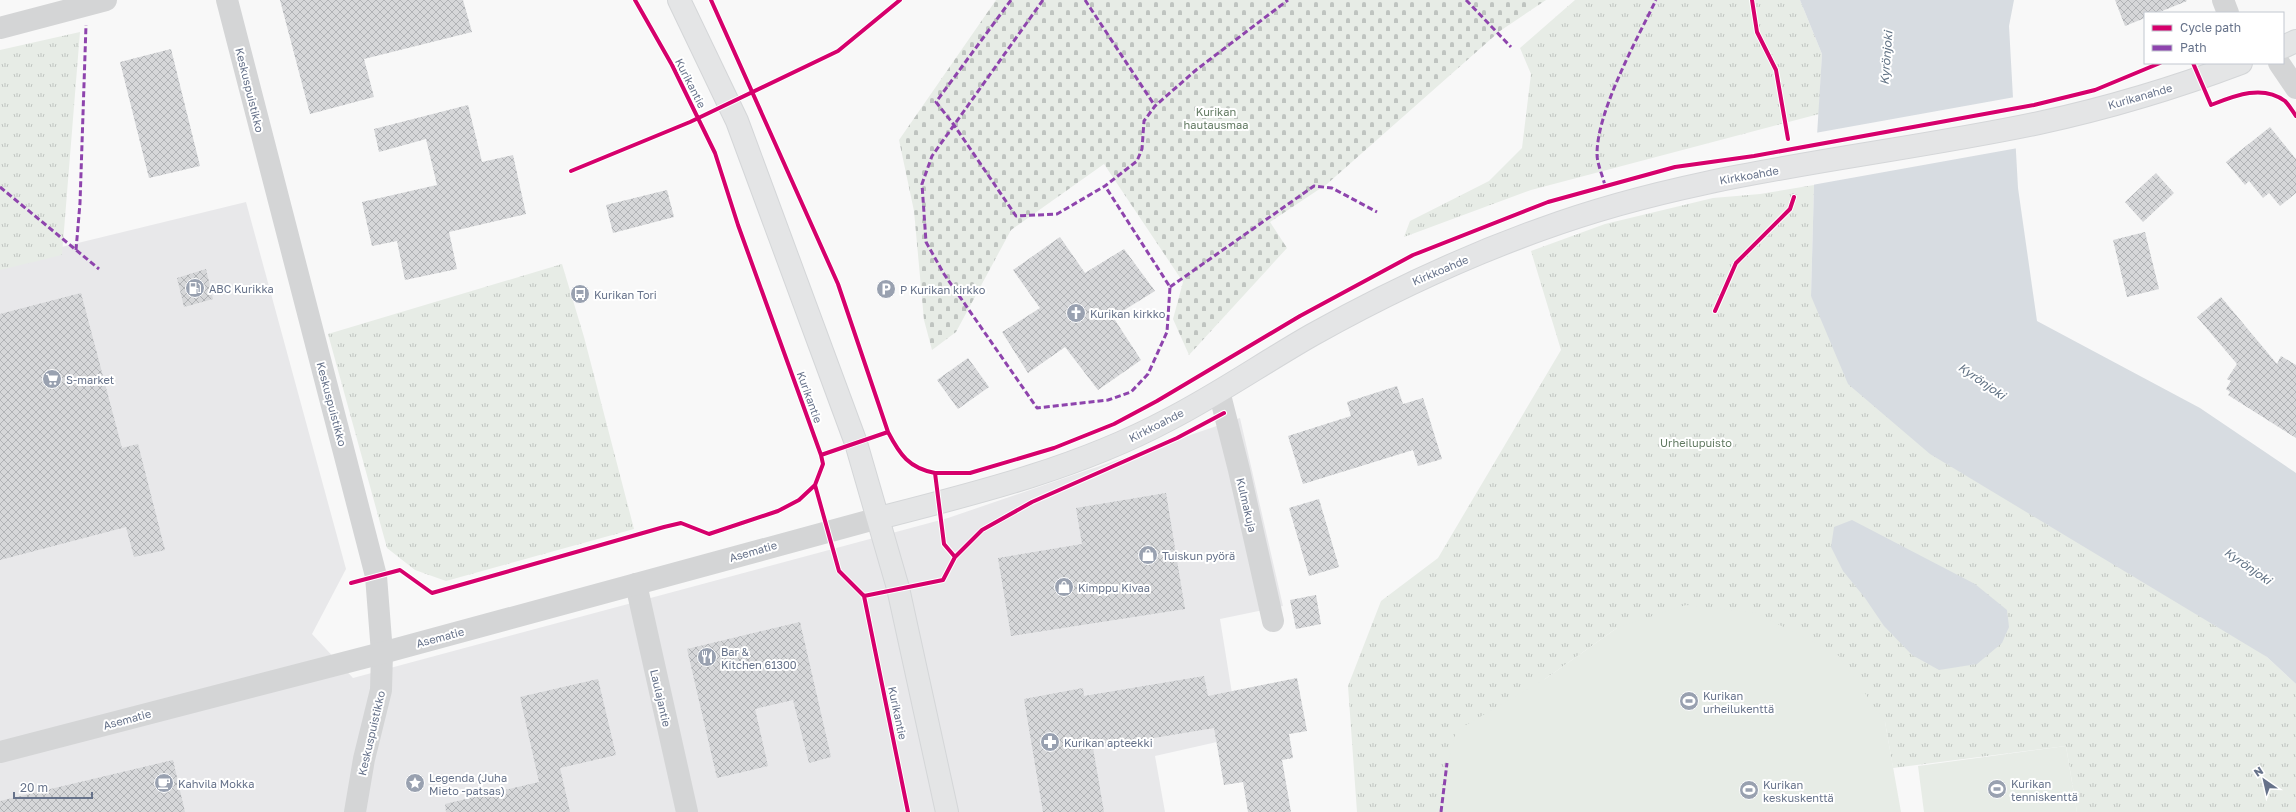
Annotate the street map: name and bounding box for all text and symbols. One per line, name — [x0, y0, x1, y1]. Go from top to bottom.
legend — [2144, 12, 2284, 64]
text: Cycle path — [2180, 20, 2241, 35]
water label: Kyrönjoki — [1877, 29, 1895, 85]
text: Path — [2180, 40, 2207, 55]
street label: Keskuspuistikko — [233, 46, 267, 134]
street label: Kurikantie — [673, 56, 709, 110]
street label: Kurikanahde — [2106, 81, 2174, 111]
park label: Kurikan hautausmaa — [1184, 105, 1248, 131]
street label: Kirkkoahde — [1718, 163, 1780, 187]
street label: Kirkkoahde — [1410, 252, 1470, 288]
fuel station icon: ABC Kurikka — [184, 277, 206, 299]
parking icon: P Kurikan kirkko — [875, 278, 897, 300]
place label: ABC Kurikka — [209, 282, 274, 295]
bus stop icon: Kurikan Tori — [569, 283, 591, 305]
place label: P Kurikan kirkko — [900, 283, 986, 296]
place label: Kurikan Tori — [594, 288, 657, 301]
church icon: Kurikan kirkko — [1065, 302, 1087, 324]
place label: Kurikan kirkko — [1090, 307, 1166, 320]
water label: Kyrönjoki — [1956, 359, 2010, 404]
street label: Keskuspuistikko — [315, 360, 350, 448]
supermarket icon: S-market — [41, 368, 63, 390]
street label: Kurikantie — [795, 369, 825, 425]
place label: S-market — [66, 373, 114, 386]
street label: Kirkkoahde — [1126, 406, 1186, 444]
park label: Urheilupuisto — [1660, 436, 1732, 449]
street label: Kulmakuja — [1234, 476, 1260, 534]
street label: Asematie — [728, 538, 778, 564]
shop icon: Tuiskun pyörä — [1137, 544, 1159, 566]
water label: Kyrönjoki — [2222, 544, 2276, 589]
place label: Tuiskun pyörä — [1162, 549, 1235, 562]
shop icon: Kimppu Kivaa — [1053, 576, 1075, 598]
place label: Kimppu Kivaa — [1078, 581, 1150, 594]
street label: Asematie — [415, 624, 465, 650]
place label: Bar & Kitchen 61300 — [721, 645, 797, 671]
restaurant icon: Bar & Kitchen 61300 — [696, 646, 718, 668]
street label: Laulajantie — [648, 668, 674, 728]
street label: Kurikantie — [886, 685, 910, 741]
street label: Keskuspuistikko — [355, 689, 387, 777]
place label: Kurikan urheilukenttä — [1703, 689, 1774, 715]
sports icon: Kurikan urheilukenttä — [1678, 690, 1700, 712]
street label: Asematie — [102, 706, 152, 732]
pharmacy icon: Kurikan apteekki — [1039, 731, 1061, 753]
place label: Kurikan apteekki — [1064, 736, 1153, 749]
north arrow — [2244, 760, 2284, 800]
text: N — [2251, 764, 2265, 779]
place label: Legenda (Juha Mieto -patsas) — [429, 771, 507, 797]
cafe icon: Kahvila Mokka — [153, 772, 175, 794]
place icon: Legenda (Juha Mieto -patsas) — [404, 772, 426, 794]
scale bar — [14, 774, 92, 800]
place label: Kahvila Mokka — [178, 777, 254, 790]
place label: Kurikan tenniskenttä — [2011, 777, 2078, 803]
place label: Kurikan keskuskenttä — [1763, 778, 1834, 804]
sports icon: Kurikan tenniskenttä — [1986, 778, 2008, 800]
sports icon: Kurikan keskuskenttä — [1738, 779, 1760, 801]
text: 20 m — [20, 780, 48, 795]

